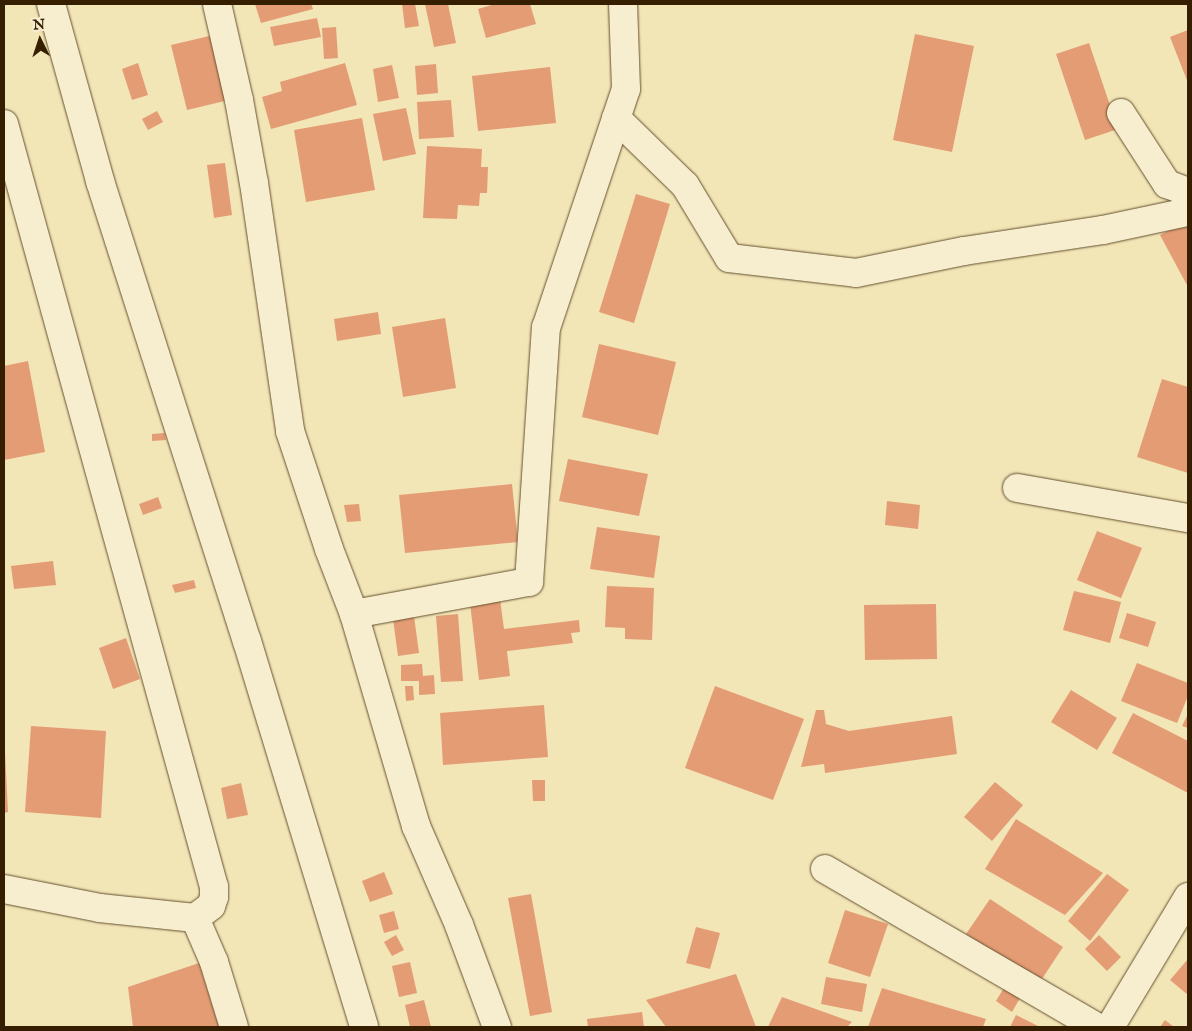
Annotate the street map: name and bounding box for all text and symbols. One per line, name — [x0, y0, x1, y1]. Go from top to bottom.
north arrow — [15, 15, 65, 65]
text: N — [32, 16, 46, 34]

